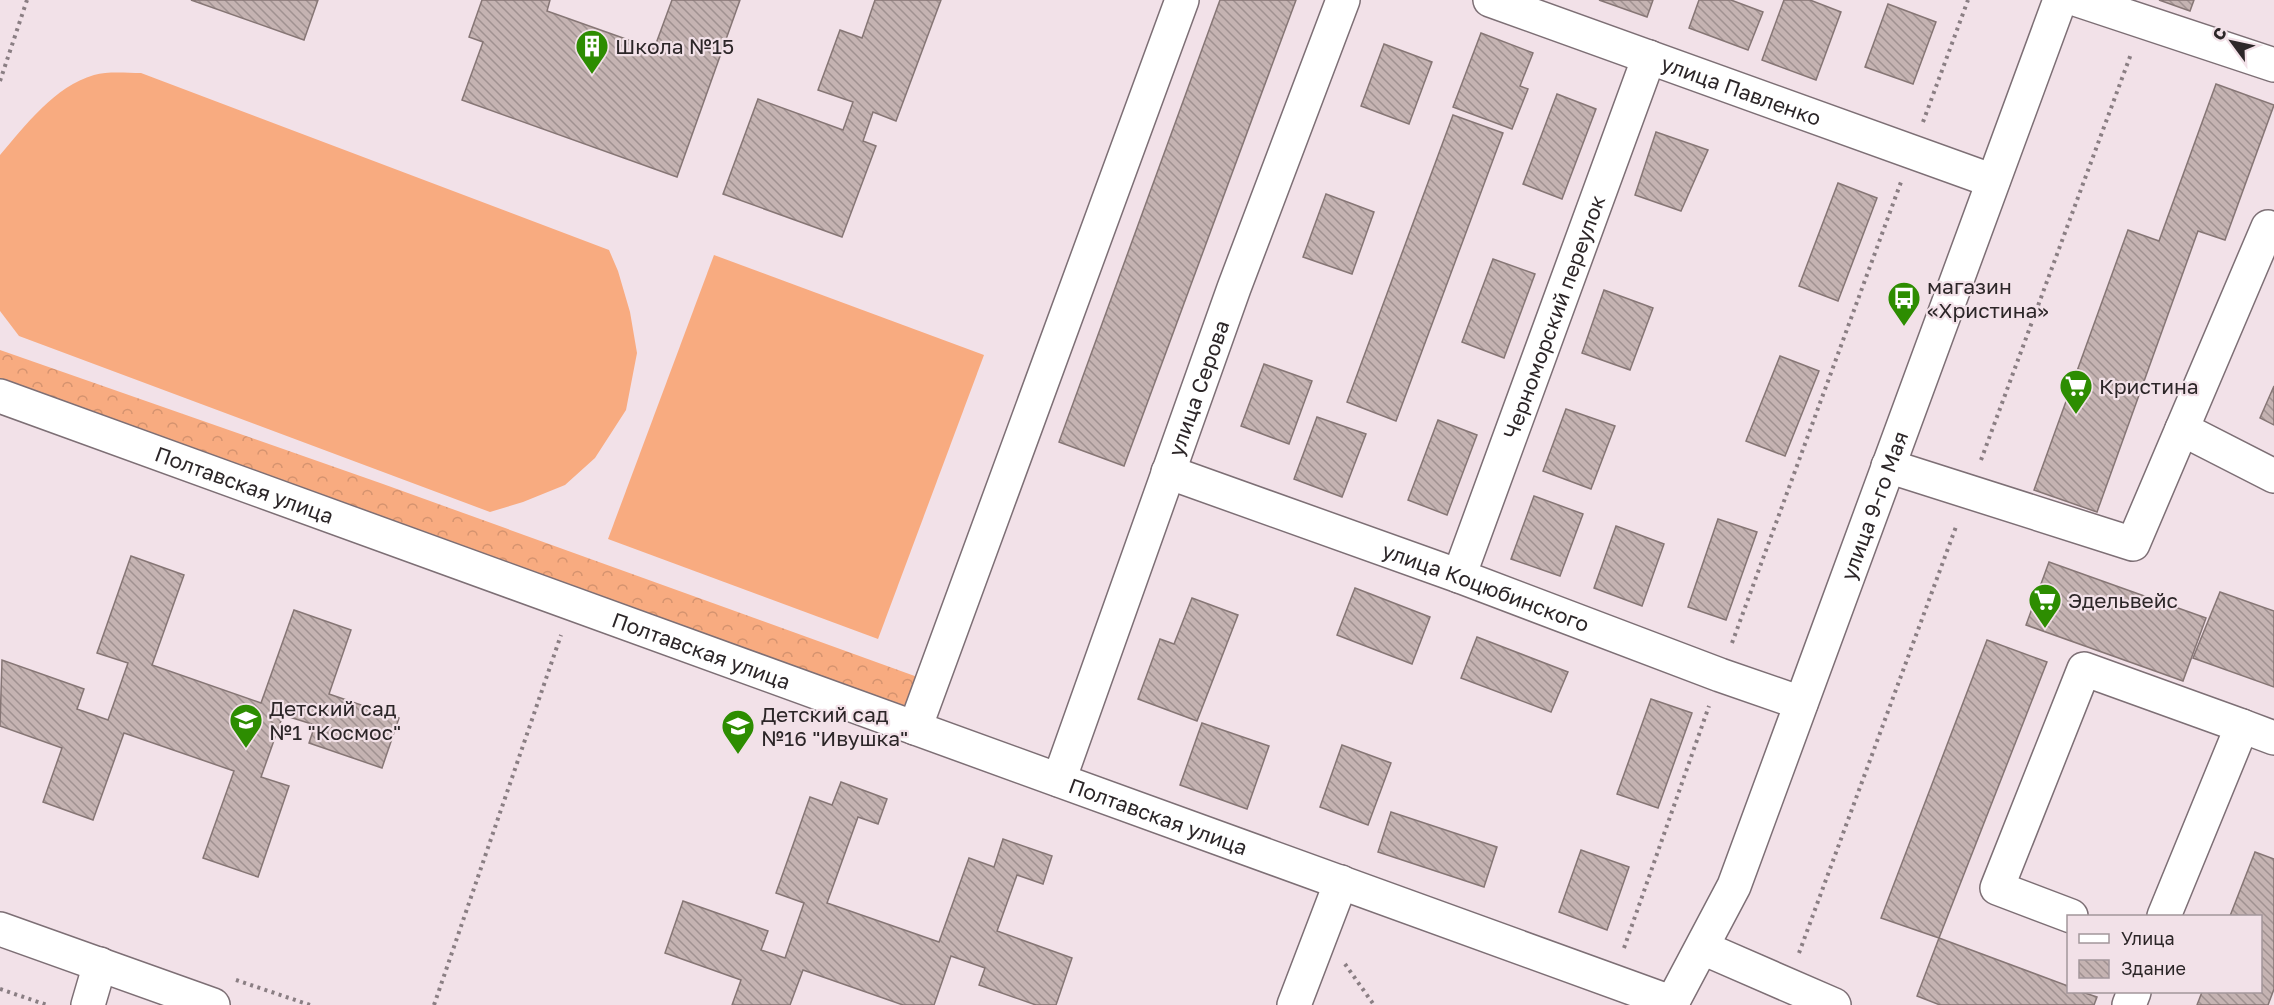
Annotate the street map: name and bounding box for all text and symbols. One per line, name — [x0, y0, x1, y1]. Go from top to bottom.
north arrow — [2202, 12, 2262, 72]
text: С — [2208, 24, 2231, 44]
building icon: Школа №15 — [574, 28, 610, 75]
place label: Школа №15 — [615, 33, 734, 59]
street label: улица Павленко — [1658, 50, 1825, 131]
street label: Черноморский переулок — [1497, 191, 1610, 442]
place label: магазин «Христина» — [1927, 273, 2049, 323]
bus stop icon: магазин «Христина» — [1886, 280, 1922, 327]
street label: улица Серова — [1162, 317, 1235, 460]
supermarket icon: Кристина — [2058, 368, 2094, 415]
place label: Кристина — [2099, 373, 2199, 399]
street label: улица 9-го Мая — [1835, 428, 1913, 584]
street label: Полтавская улица — [152, 440, 337, 529]
street label: улица Коцюбинского — [1379, 537, 1593, 637]
supermarket icon: Эдельвейс — [2027, 582, 2063, 629]
place label: Эдельвейс — [2068, 587, 2178, 613]
street label: Полтавская улица — [608, 606, 794, 695]
place label: Детский сад №1 "Космос" — [269, 695, 401, 745]
place label: Детский сад №16 "Ивушка" — [761, 701, 908, 751]
school or university icon: Детский сад №1 "Космос" — [228, 702, 264, 749]
school or university icon: Детский сад №16 "Ивушка" — [720, 708, 756, 755]
street label: Полтавская улица — [1065, 772, 1251, 860]
legend — [2067, 915, 2262, 993]
text: Улица — [2121, 927, 2175, 949]
text: Здание — [2121, 957, 2186, 979]

